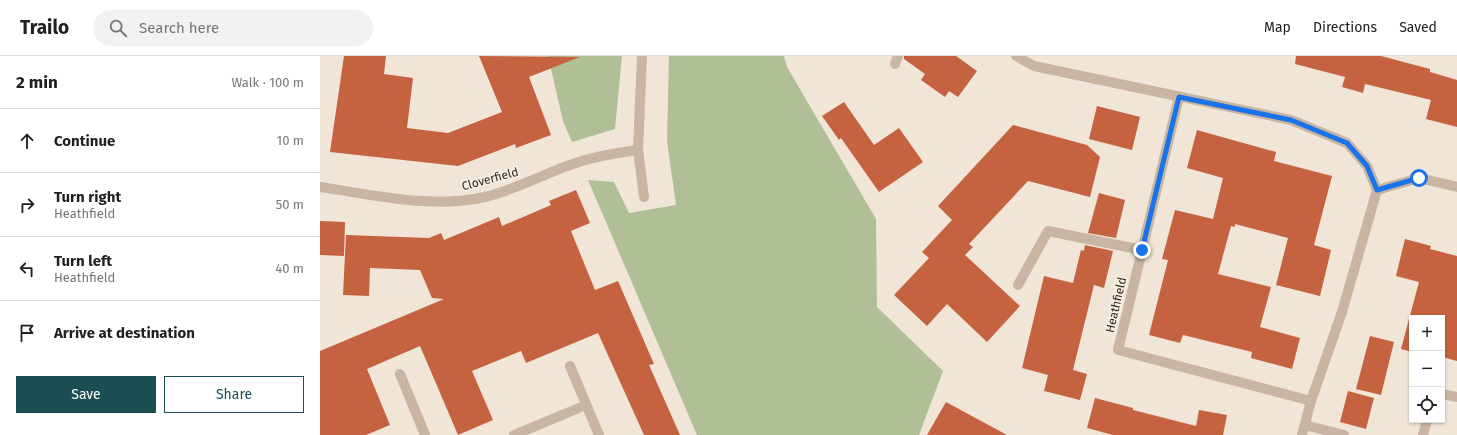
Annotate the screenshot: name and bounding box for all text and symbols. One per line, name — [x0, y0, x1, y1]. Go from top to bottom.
search box — [93, 10, 373, 46]
text: Trailo — [20, 16, 69, 39]
icon: search — [107, 17, 129, 39]
text: Search here — [139, 19, 219, 37]
text: Map — [1264, 19, 1291, 36]
text: Directions — [1313, 19, 1377, 36]
text: Saved — [1399, 19, 1437, 36]
text: 2 min — [16, 72, 58, 93]
text: Walk · 100 m — [232, 75, 304, 90]
icon: ahead — [16, 130, 38, 152]
text: Continue — [54, 132, 115, 150]
text: 10 m — [277, 133, 304, 148]
street label: Cloverfield — [460, 165, 520, 193]
route start — [1410, 169, 1428, 187]
text: Turn right — [54, 188, 121, 206]
icon: right — [16, 194, 38, 216]
text: 50 m — [276, 197, 304, 212]
text: Heathfield — [54, 206, 115, 221]
route end — [1133, 241, 1151, 259]
text: Turn left — [54, 252, 112, 270]
icon: left — [16, 258, 38, 280]
text: 40 m — [275, 261, 304, 276]
text: Heathfield — [54, 270, 115, 285]
street label: Heathfield — [1103, 276, 1129, 334]
map controls — [1409, 315, 1445, 423]
button: + — [1409, 315, 1445, 351]
icon: arrive — [16, 322, 38, 344]
text: Arrive at destination — [54, 324, 195, 342]
button: − — [1409, 351, 1445, 387]
button: Save — [16, 376, 156, 413]
button: Share — [164, 376, 304, 413]
button: locate — [1409, 387, 1445, 423]

